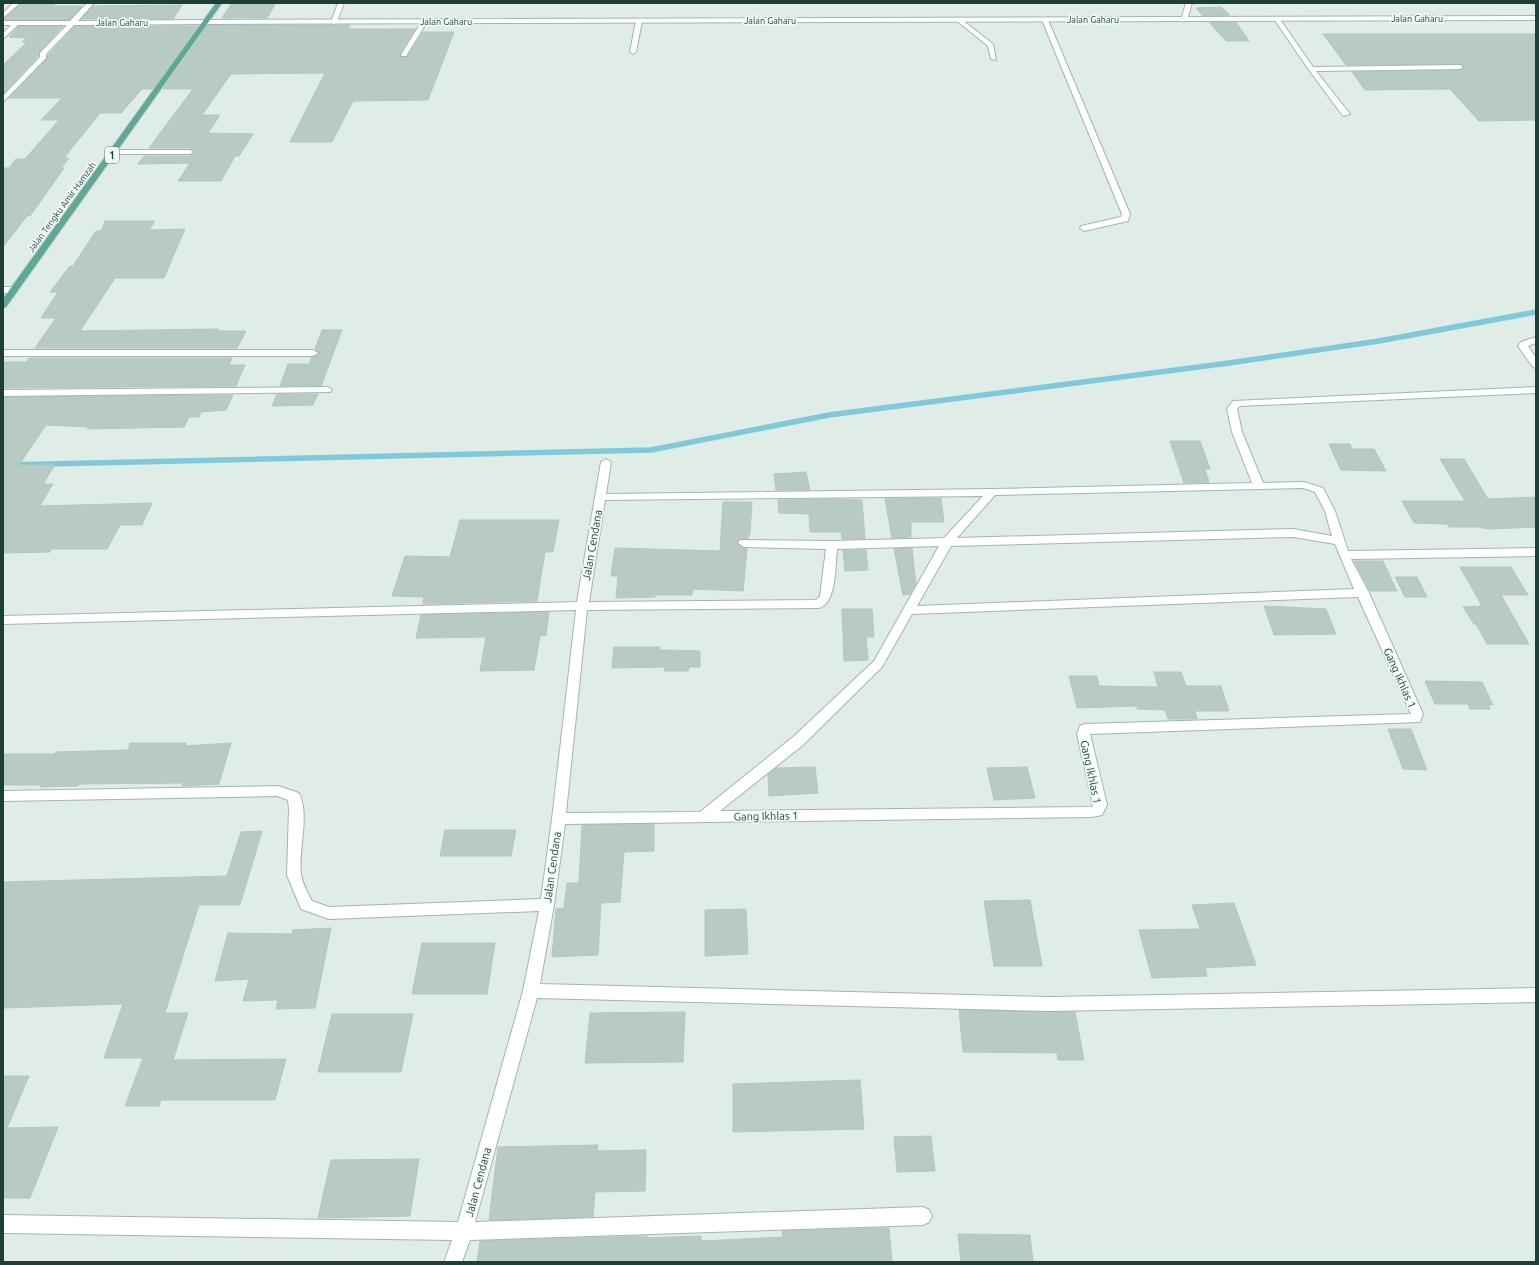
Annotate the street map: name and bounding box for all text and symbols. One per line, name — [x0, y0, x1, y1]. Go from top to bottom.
street label: Jalan Gaharu — [1391, 14, 1443, 24]
street label: Jalan Gaharu — [1067, 15, 1119, 25]
street label: Jalan Gaharu — [744, 16, 796, 26]
street label: Jalan Gaharu — [420, 17, 472, 27]
street label: Jalan Gaharu — [96, 18, 148, 28]
road number: 1 — [105, 147, 119, 163]
street label: Jalan Tengku Amir Hamzah — [26, 160, 98, 254]
street label: Jalan Cendana — [580, 509, 604, 581]
street label: Gang Ikhlas 1 — [1381, 646, 1419, 710]
street label: Gang Ikhlas 1 — [1078, 739, 1104, 805]
street label: Gang Ikhlas 1 — [734, 809, 798, 823]
street label: Jalan Cendana — [541, 831, 563, 903]
street label: Jalan Cendana — [463, 1146, 493, 1218]

